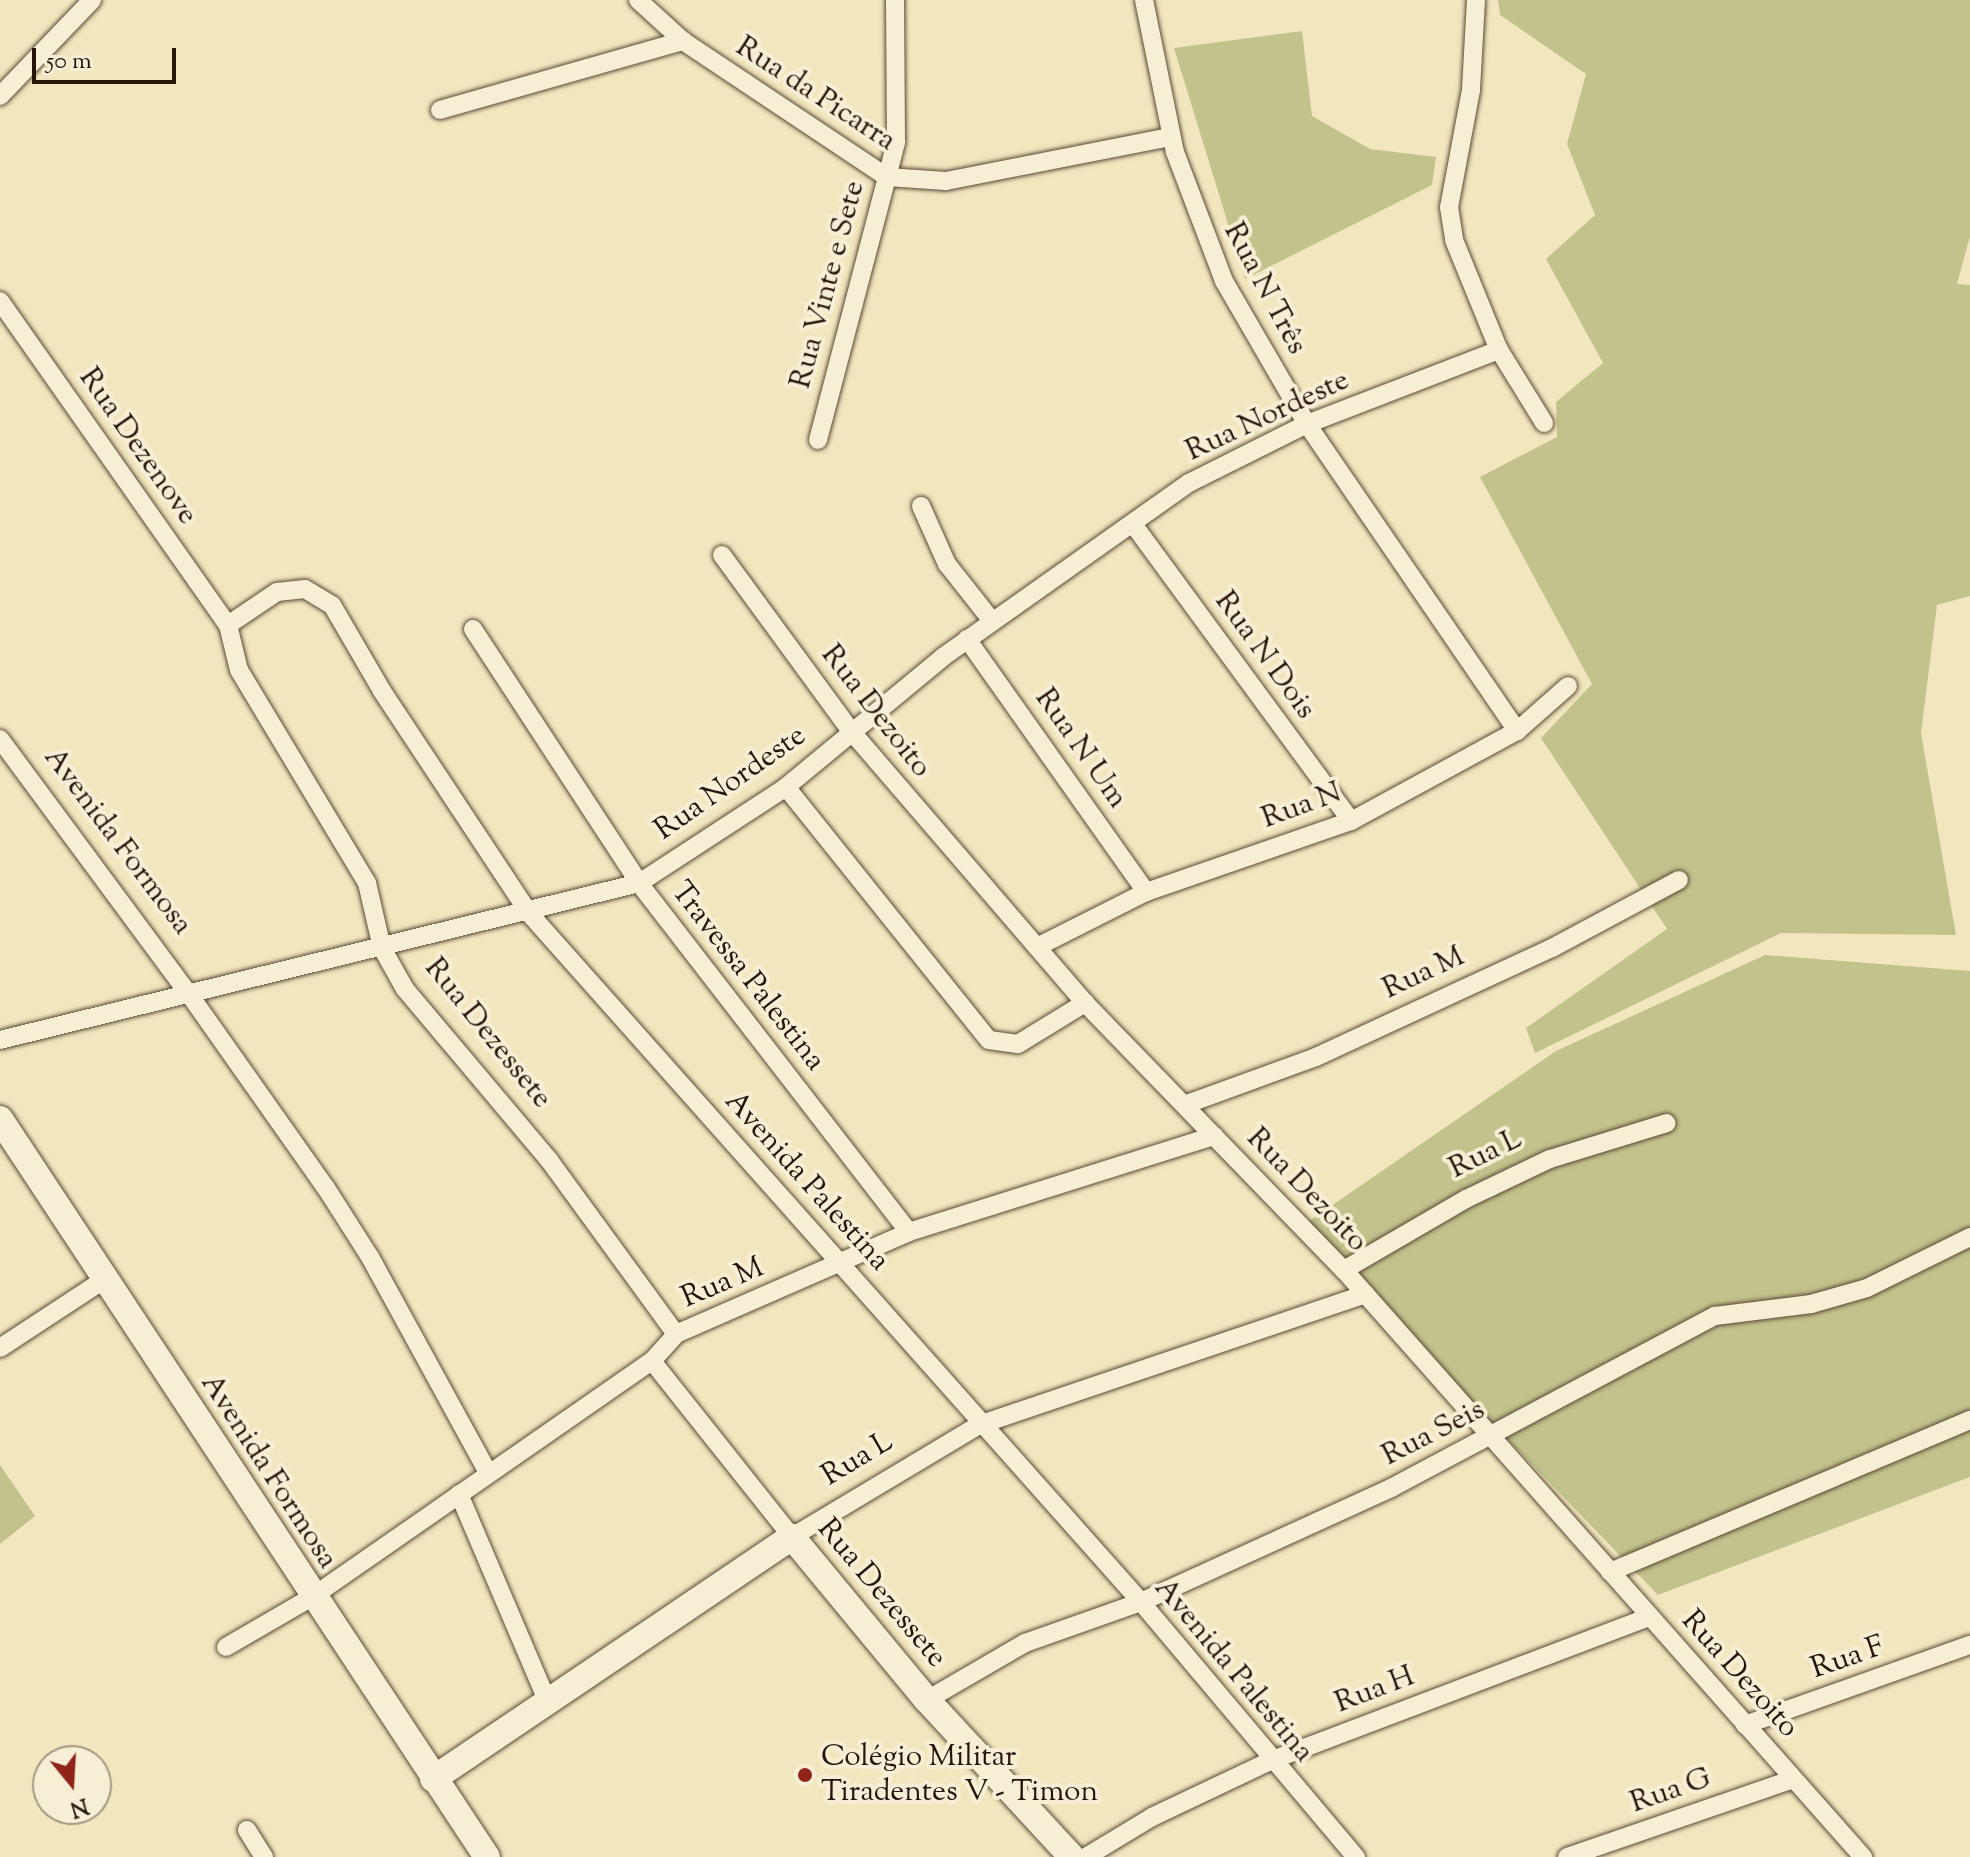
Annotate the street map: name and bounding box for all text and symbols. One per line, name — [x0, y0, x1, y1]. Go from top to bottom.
street label: Rua da Picarra — [728, 30, 902, 160]
scale bar — [36, 32, 180, 82]
text: 50 m — [46, 45, 92, 79]
street label: Rua Vinte e Sete — [784, 177, 874, 393]
street label: Rua N Três — [1214, 217, 1314, 361]
street label: Rua Dezenove — [70, 362, 204, 532]
street label: Rua Nordeste — [1181, 363, 1355, 471]
street label: Rua N Dois — [1206, 585, 1322, 727]
street label: Rua Dezoito — [812, 638, 938, 786]
street label: Rua N Um — [1026, 682, 1134, 816]
street label: Rua Nordeste — [649, 719, 813, 849]
street label: Avenida Formosa — [35, 741, 199, 943]
street label: Rua N — [1257, 776, 1347, 838]
street label: Travessa Palestina — [662, 875, 832, 1079]
street label: Rua M — [1378, 940, 1470, 1008]
street label: Rua Dezessete — [415, 952, 559, 1116]
street label: Avenida Palestina — [716, 1085, 896, 1279]
street label: Rua Dezoito — [1238, 1121, 1374, 1261]
street label: Rua L — [1444, 1122, 1528, 1188]
street label: Rua M — [677, 1251, 769, 1317]
street label: Avenida Formosa — [192, 1368, 344, 1576]
street label: Rua Seis — [1377, 1393, 1491, 1475]
street label: Rua L — [816, 1425, 900, 1495]
street label: Rua Dezessete — [808, 1512, 954, 1676]
street label: Avenida Palestina — [1146, 1572, 1320, 1770]
street label: Rua Dezoito — [1673, 1604, 1805, 1746]
street label: Rua F — [1807, 1630, 1889, 1688]
street label: Rua H — [1330, 1660, 1420, 1722]
place label: Colégio Militar Tiradentes V - Timon — [821, 1740, 1098, 1810]
north arrow — [32, 1745, 112, 1825]
street label: Rua G — [1626, 1762, 1716, 1822]
marker: Colégio Militar Tiradentes V - Timon — [796, 1766, 814, 1784]
text: N — [66, 1788, 92, 1824]

